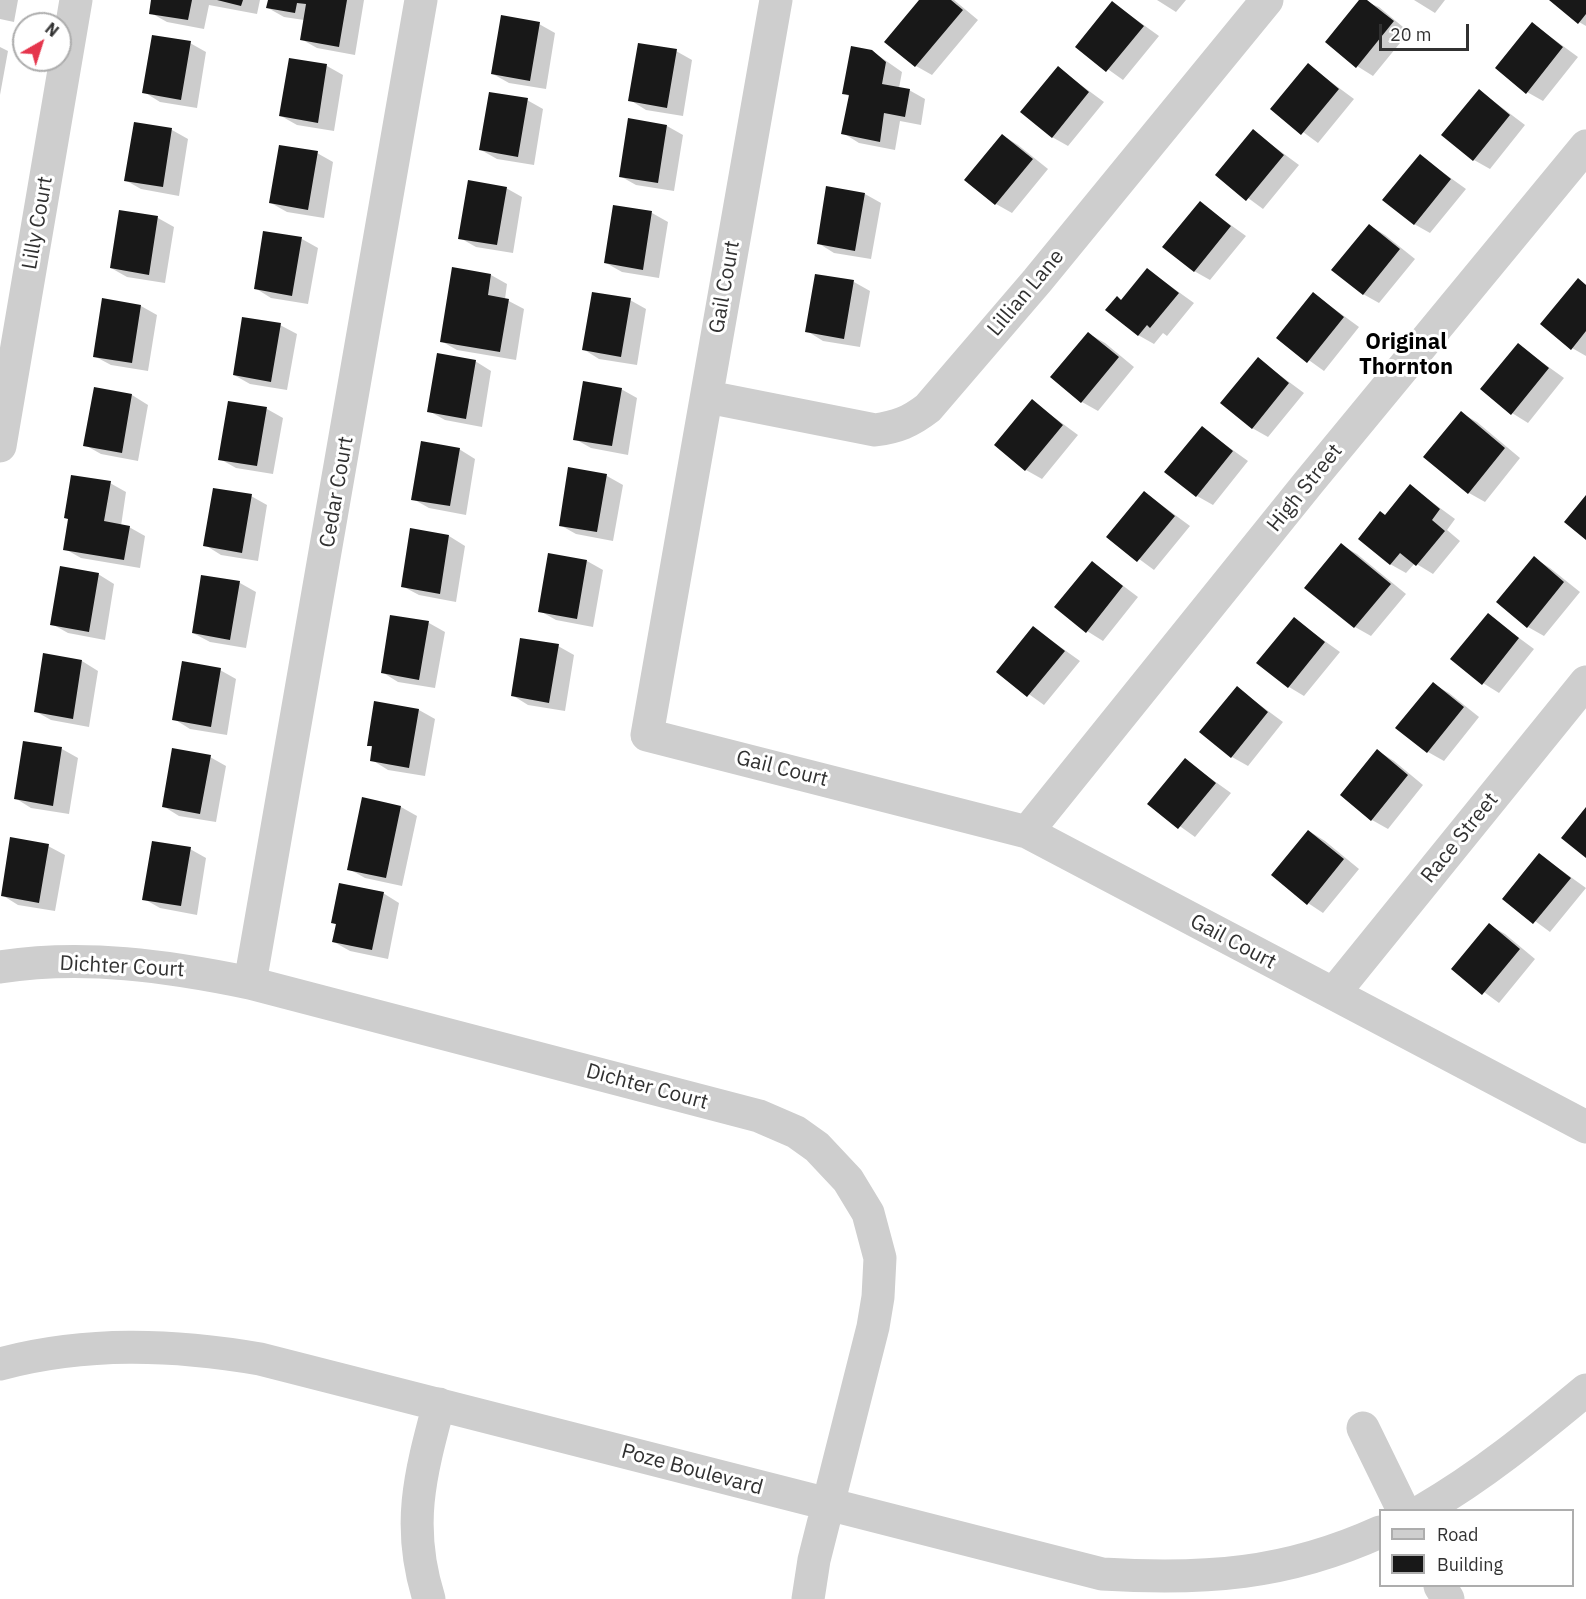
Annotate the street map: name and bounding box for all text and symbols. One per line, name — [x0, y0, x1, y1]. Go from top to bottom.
north arrow — [12, 12, 72, 72]
scale bar — [1382, 12, 1472, 50]
text: N — [41, 18, 63, 41]
text: 20 m — [1390, 23, 1432, 46]
street label: Lilly Court — [17, 174, 59, 272]
street label: Gail Court — [704, 239, 746, 335]
street label: Lillian Lane — [982, 244, 1070, 342]
district label: Original Thornton — [1359, 330, 1453, 382]
street label: Cedar Court — [315, 434, 359, 550]
street label: High Street — [1262, 439, 1348, 537]
street label: Gail Court — [734, 745, 830, 793]
street label: Race Street — [1416, 788, 1504, 888]
street label: Gail Court — [1186, 909, 1280, 975]
street label: Dichter Court — [59, 951, 185, 983]
street label: Dichter Court — [583, 1059, 711, 1115]
street label: Poze Boulevard — [618, 1439, 766, 1501]
legend — [1379, 1509, 1574, 1587]
text: Road — [1437, 1523, 1478, 1546]
text: Building — [1437, 1553, 1503, 1576]

